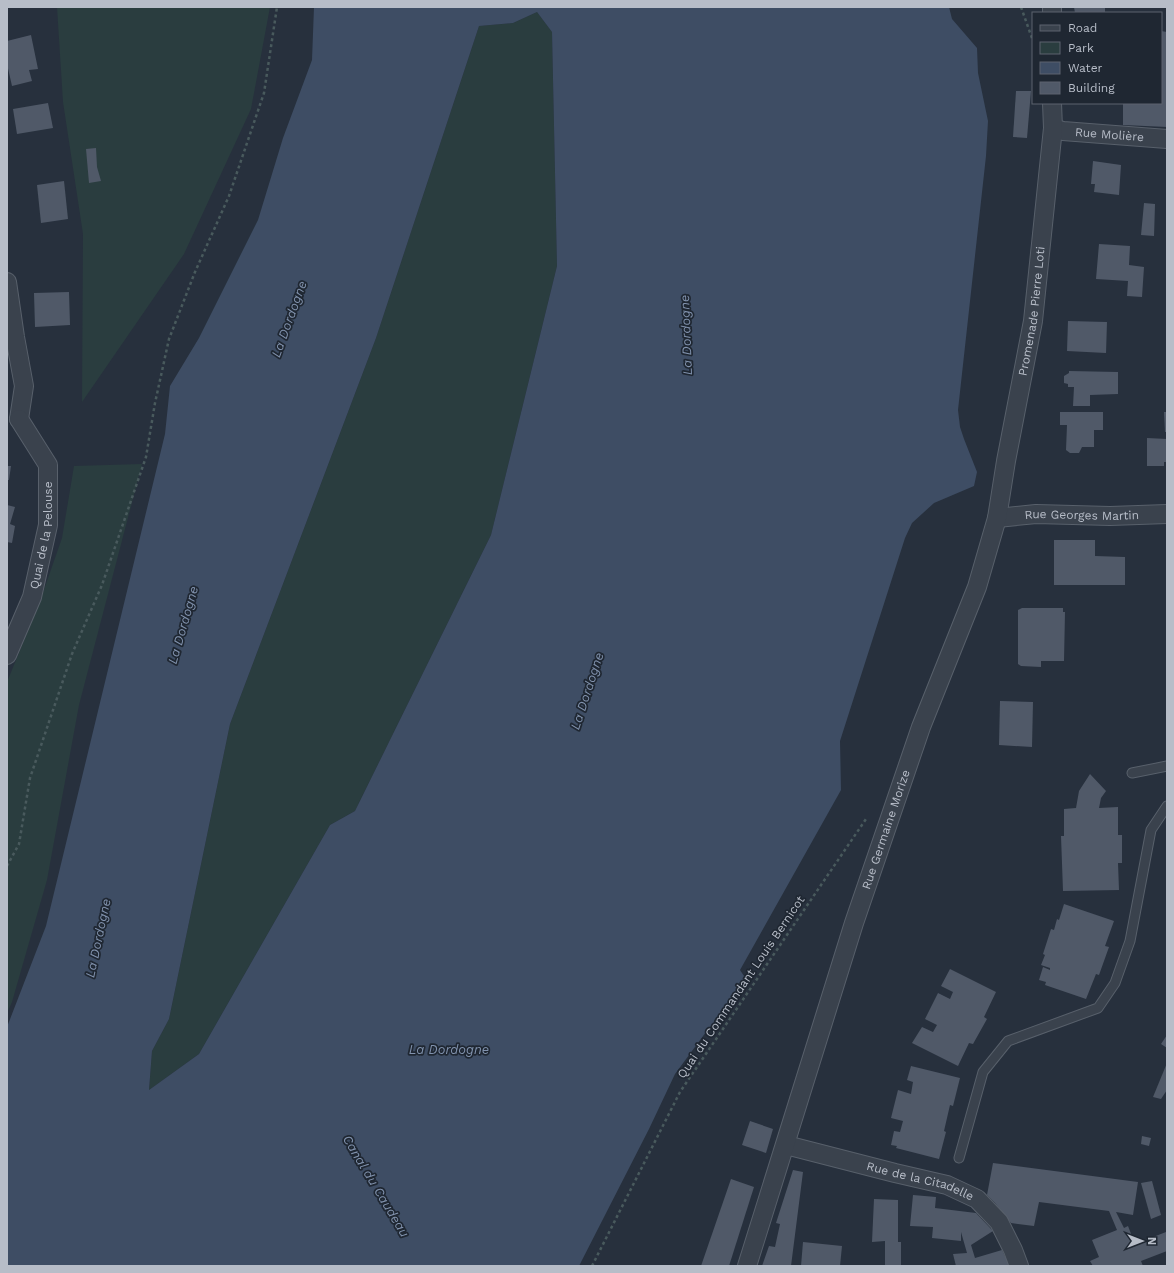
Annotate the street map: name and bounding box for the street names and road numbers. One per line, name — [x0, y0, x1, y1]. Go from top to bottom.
street label: Rue Molière — [1074, 125, 1144, 144]
street label: Promenade Pierre Loti — [1016, 246, 1048, 377]
street label: Quai de la Pelouse — [27, 481, 55, 590]
street label: Rue Georges Martin — [1024, 507, 1139, 523]
street label: Rue Germaine Morize — [859, 768, 913, 891]
street label: Quai du Commandant Louis Bernicot — [674, 893, 808, 1081]
street label: Rue de la Citadelle — [865, 1159, 976, 1204]

